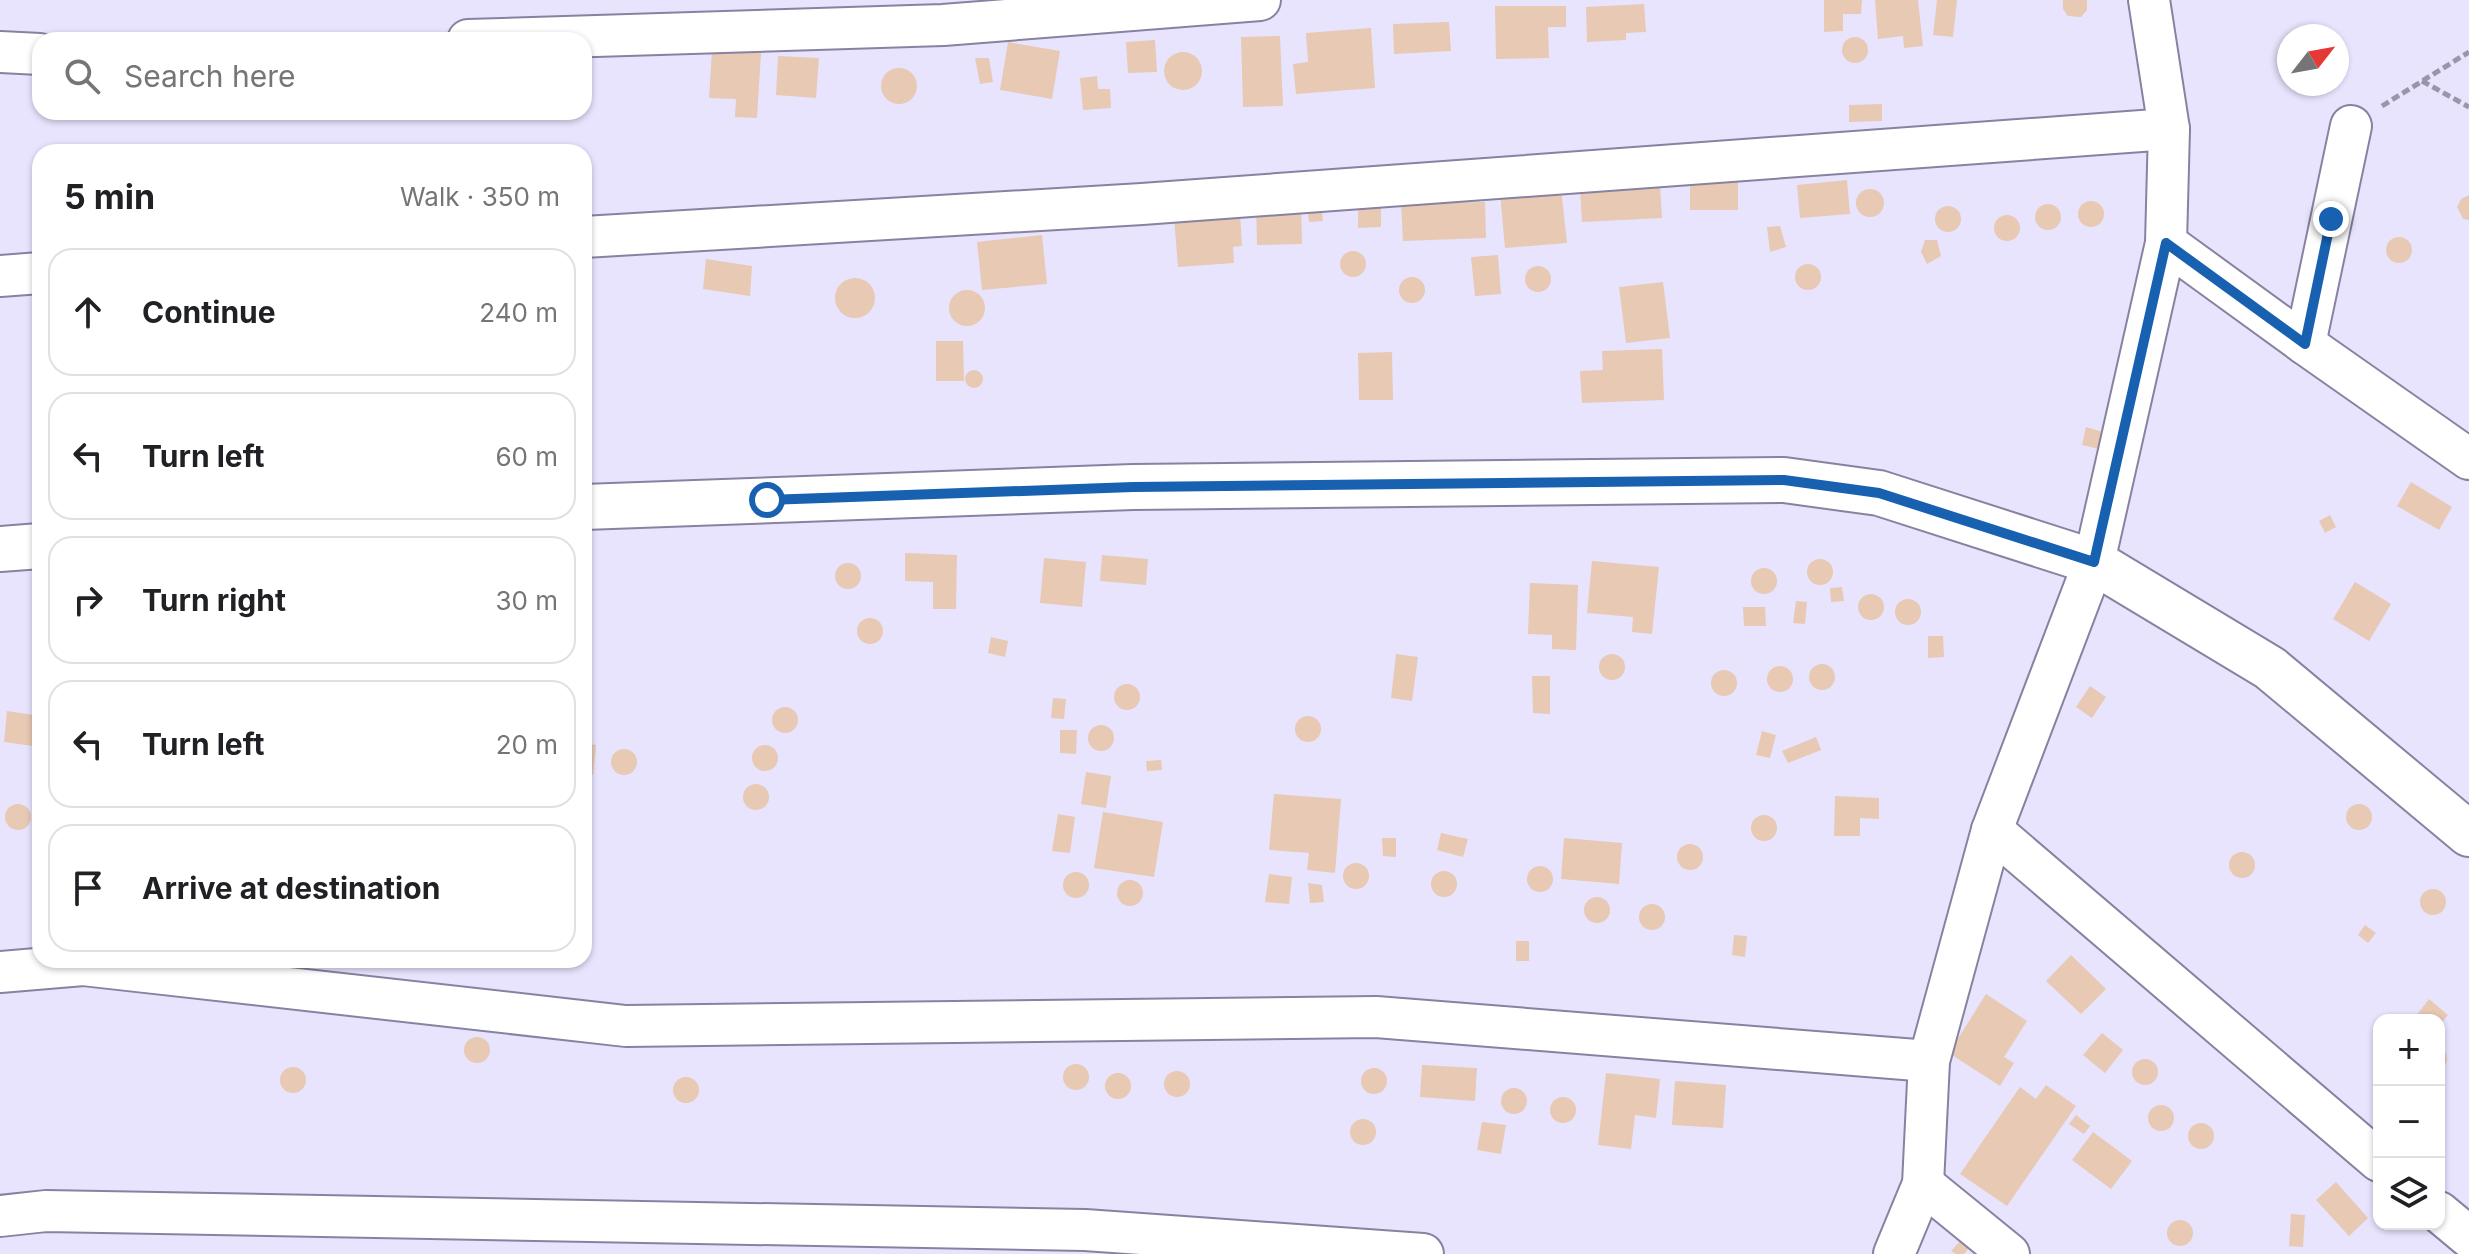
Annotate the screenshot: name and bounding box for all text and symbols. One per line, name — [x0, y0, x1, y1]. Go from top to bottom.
north arrow — [2277, 24, 2349, 96]
search box — [32, 32, 592, 120]
icon: search — [60, 54, 104, 98]
text: Search here — [124, 58, 296, 94]
text: 5 min — [64, 176, 155, 217]
text: Walk · 350 m — [400, 181, 560, 212]
route end — [2313, 201, 2349, 237]
icon: ahead — [66, 290, 110, 334]
text: Continue — [142, 294, 276, 330]
text: 240 m — [479, 297, 558, 328]
icon: left — [66, 434, 110, 478]
text: Turn left — [142, 438, 264, 474]
text: 60 m — [495, 441, 558, 472]
route start — [749, 482, 785, 518]
icon: right — [66, 578, 110, 622]
text: Turn right — [142, 582, 286, 618]
text: 30 m — [495, 585, 558, 616]
icon: left — [66, 722, 110, 766]
text: Turn left — [142, 726, 264, 762]
text: 20 m — [496, 729, 558, 760]
icon: arrive — [66, 866, 110, 910]
text: Arrive at destination — [142, 870, 440, 906]
map controls — [2373, 1014, 2445, 1230]
button: + — [2373, 1014, 2445, 1086]
button: − — [2373, 1086, 2445, 1158]
button: layers — [2373, 1158, 2445, 1230]

